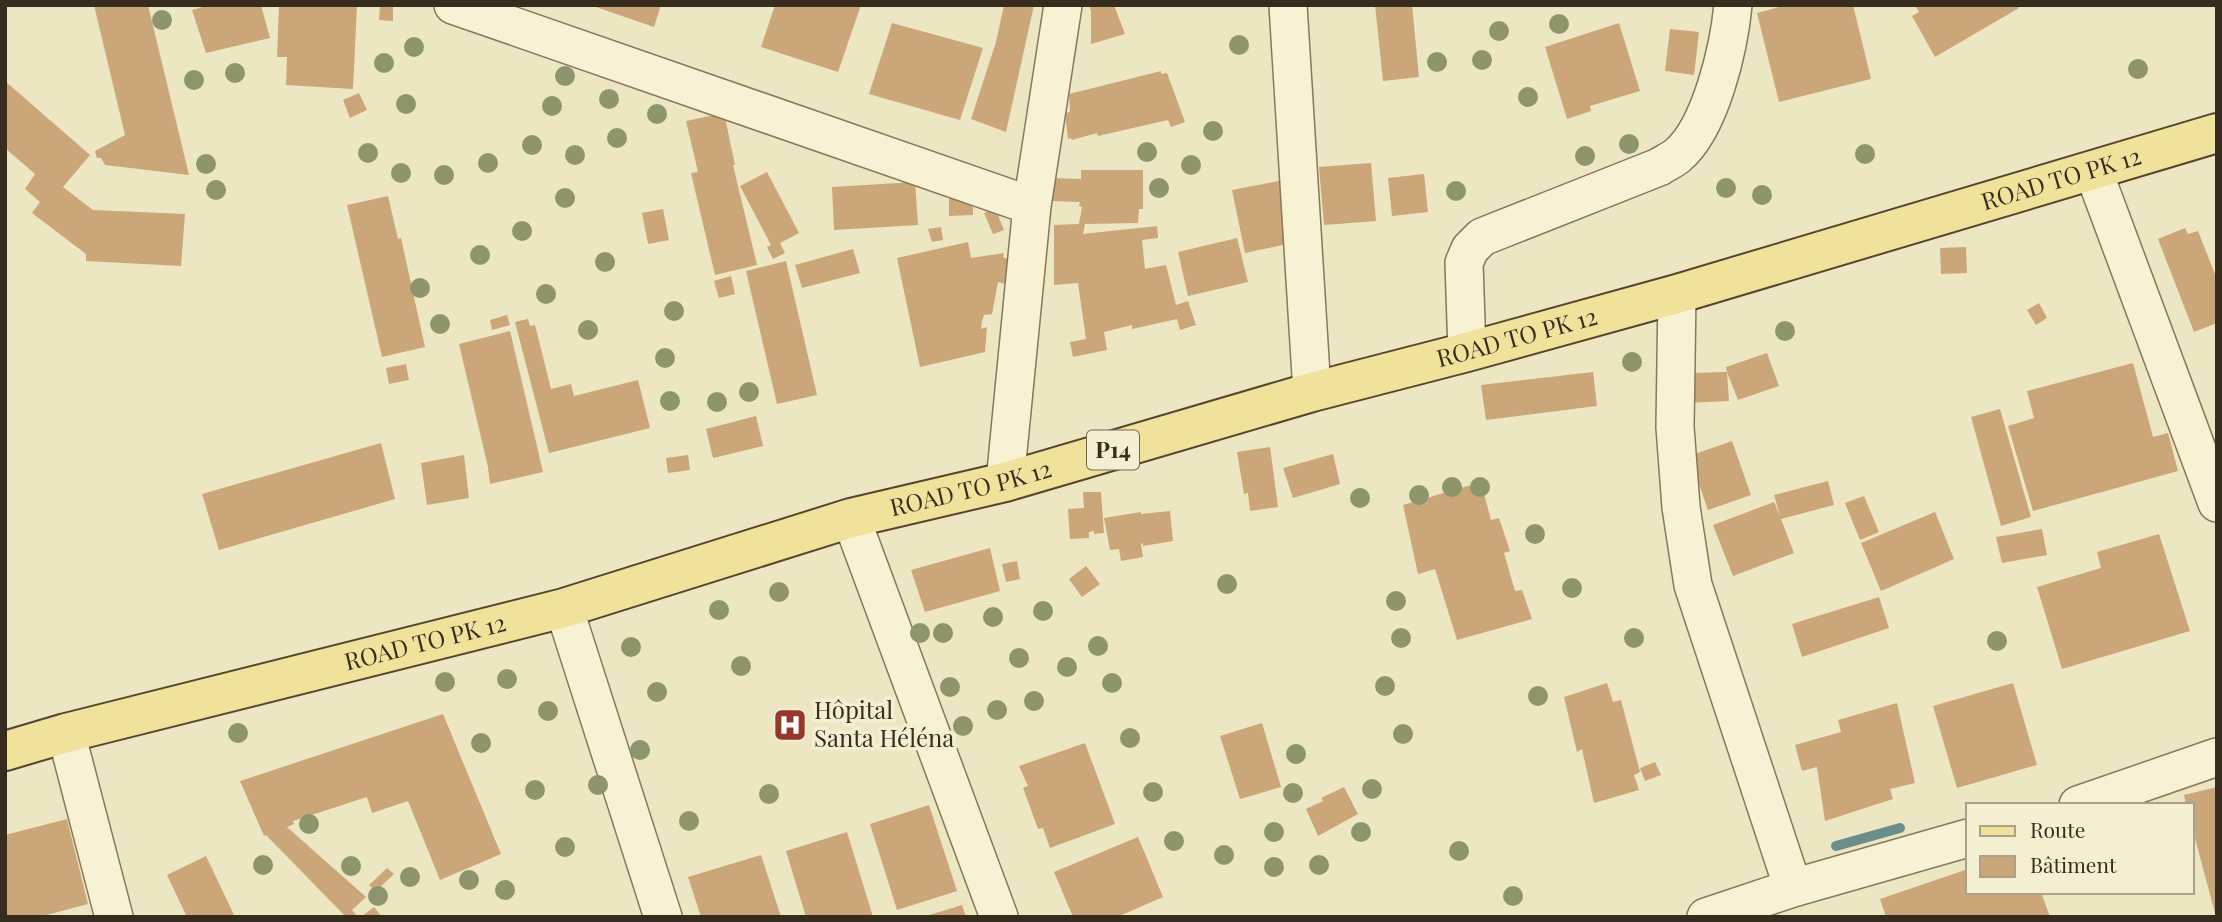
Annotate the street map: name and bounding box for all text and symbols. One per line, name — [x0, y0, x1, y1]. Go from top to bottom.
street label: ROAD TO PK 12 — [1977, 139, 2145, 216]
street label: ROAD TO PK 12 — [1433, 299, 1600, 373]
road number: P14 — [1087, 431, 1139, 470]
street label: ROAD TO PK 12 — [886, 451, 1055, 522]
street label: ROAD TO PK 12 — [341, 605, 509, 677]
place label: Hôpital Santa Héléna — [814, 693, 954, 753]
hospital icon: Hôpital Santa Héléna — [771, 706, 809, 744]
legend — [1966, 803, 2194, 894]
text: Route — [2030, 815, 2085, 843]
text: Bâtiment — [2030, 850, 2117, 878]

